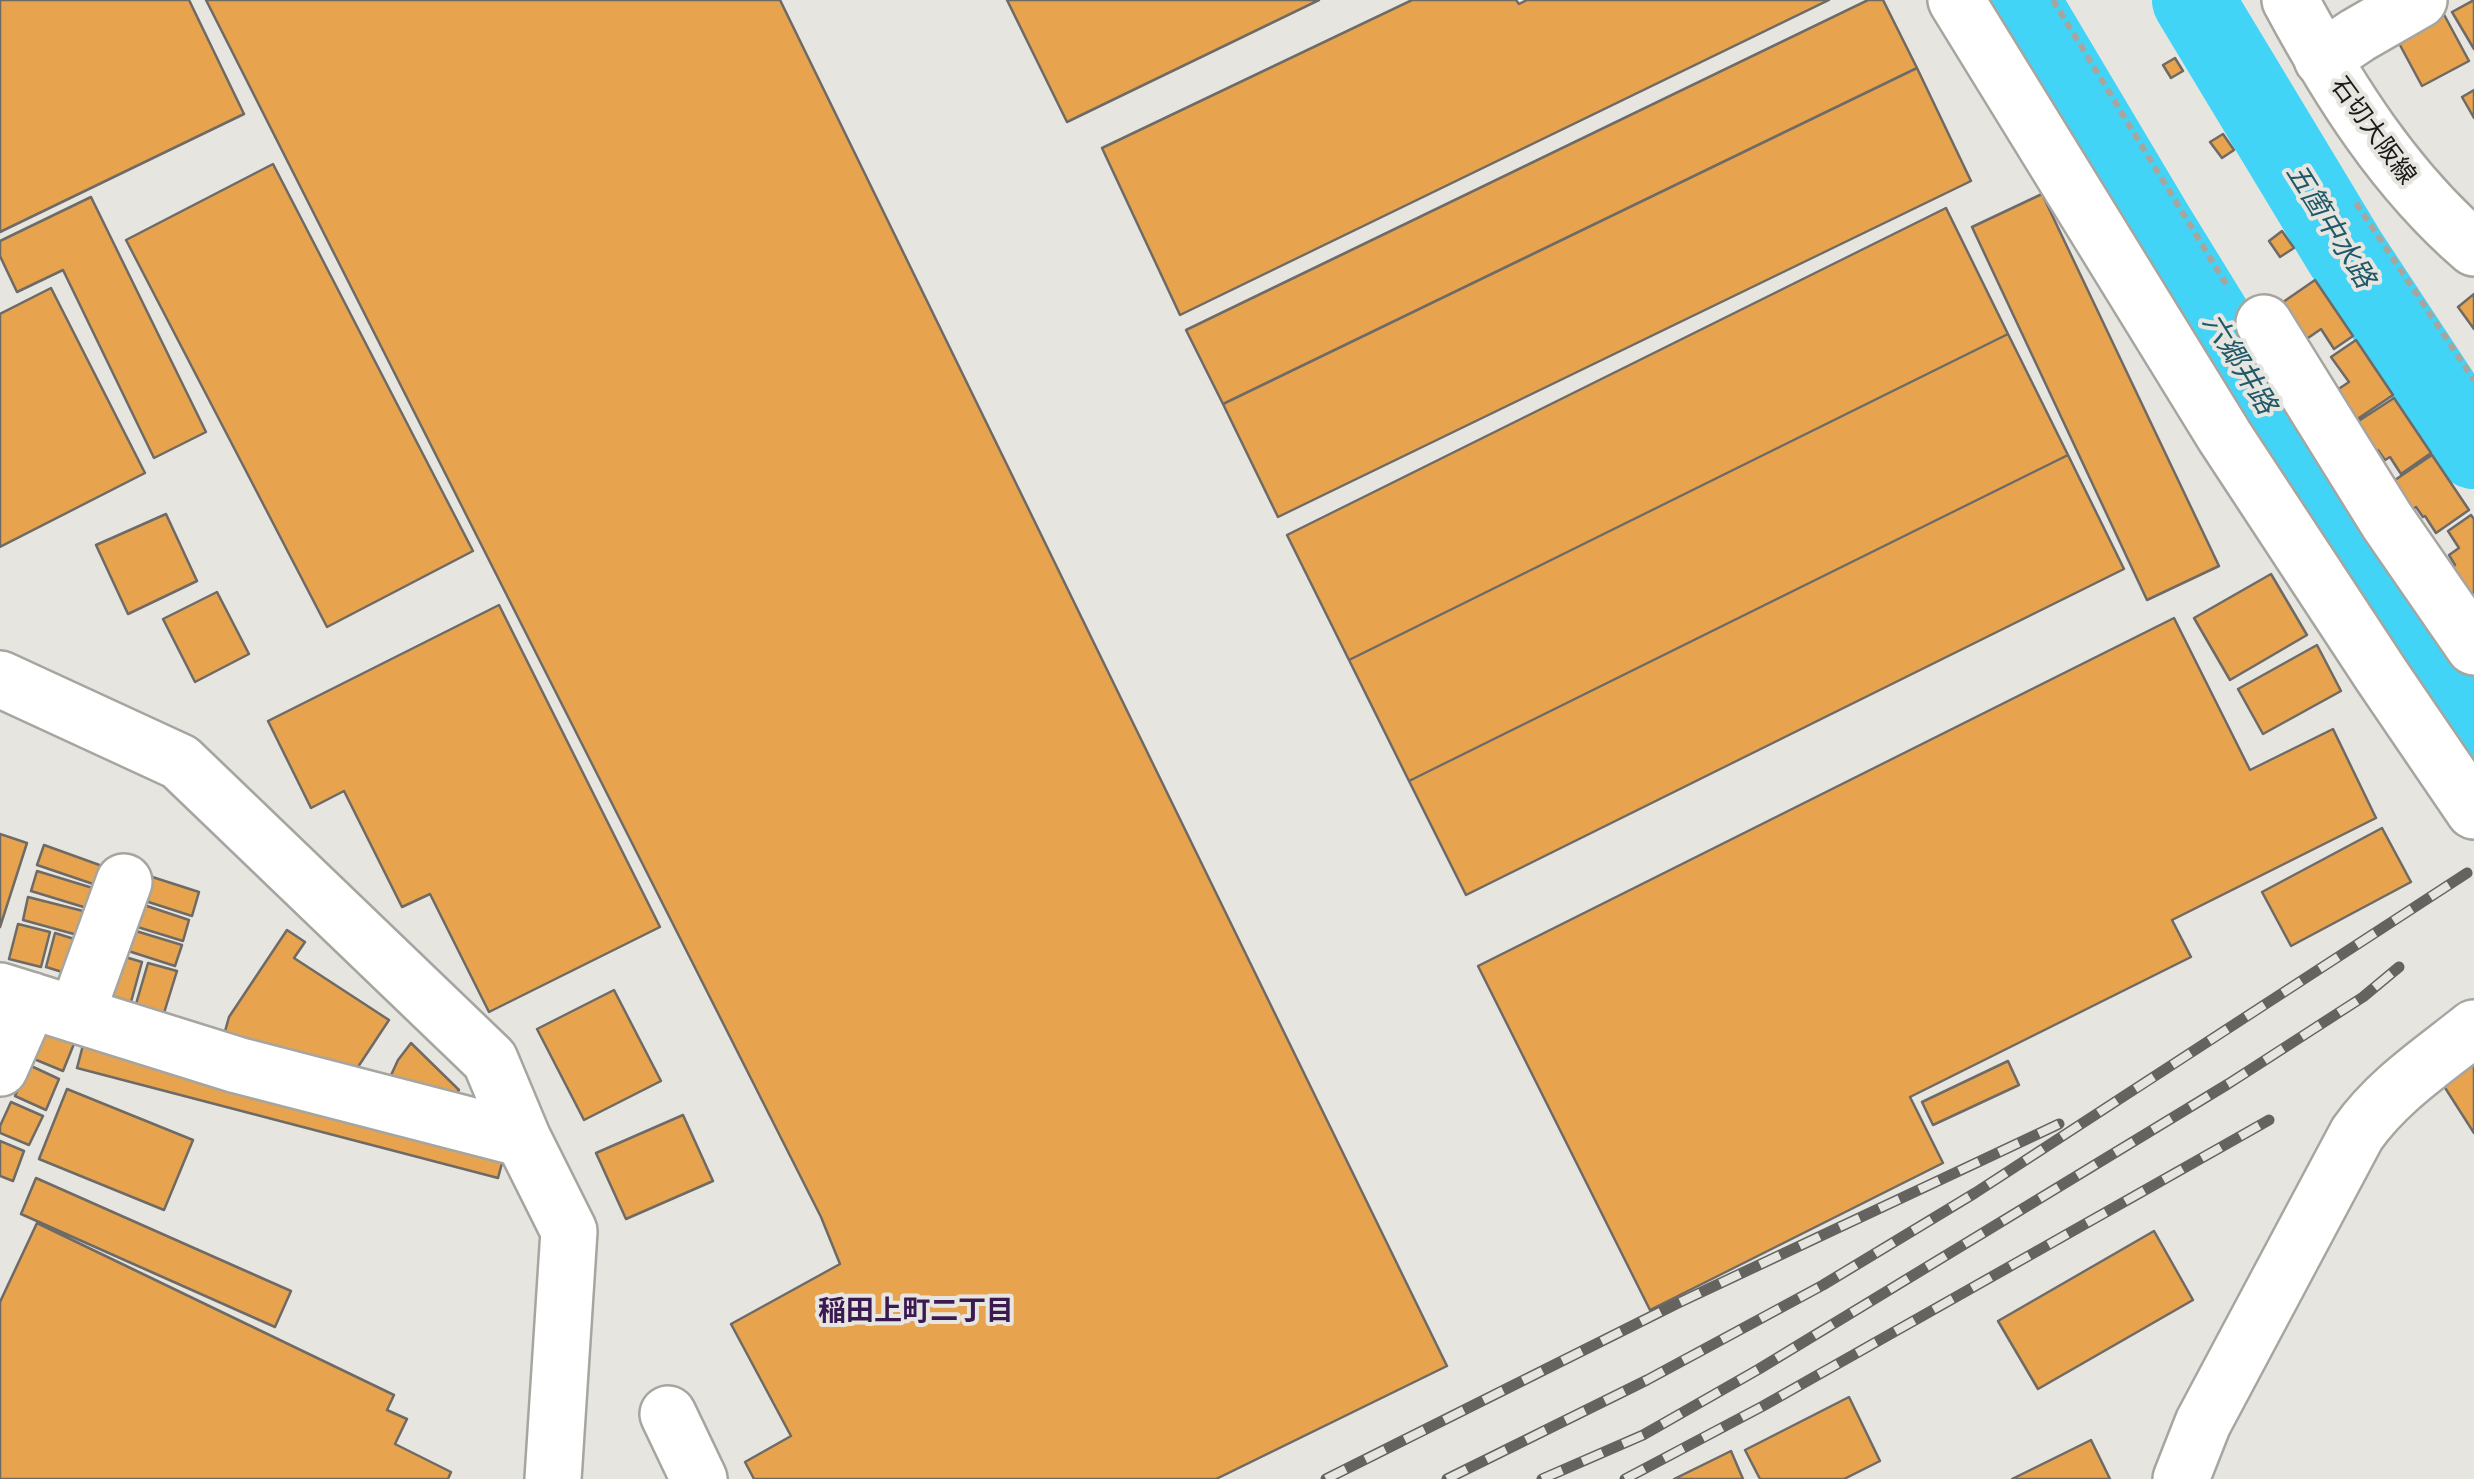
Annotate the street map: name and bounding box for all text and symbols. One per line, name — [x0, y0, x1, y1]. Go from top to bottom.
street label: 石切大阪線 — [2324, 72, 2422, 190]
water label: 五箇中水路 — [2279, 158, 2381, 294]
water label: 六郷井路 — [2195, 308, 2283, 420]
district label: 稲田上町二丁目 — [818, 1295, 1014, 1329]

